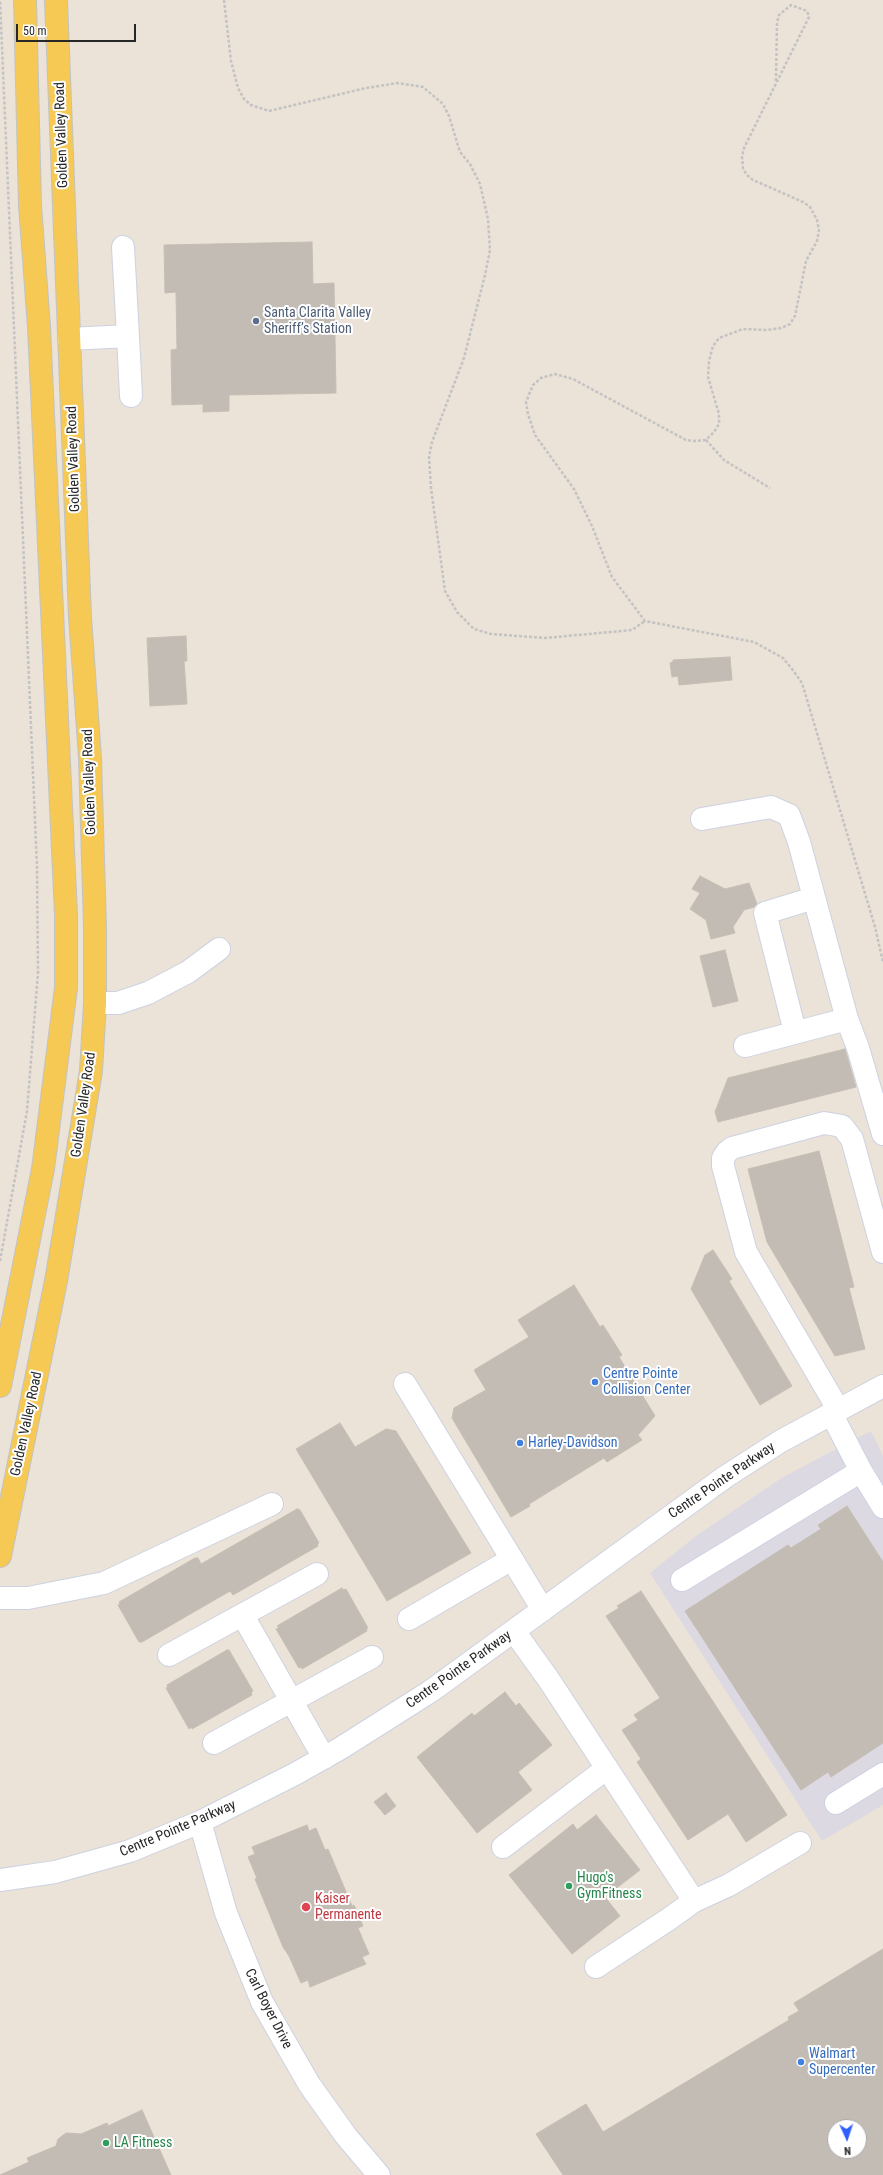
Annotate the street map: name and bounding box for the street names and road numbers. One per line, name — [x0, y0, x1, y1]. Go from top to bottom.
street label: Golden Valley Road — [52, 82, 72, 188]
street label: Golden Valley Road — [64, 406, 84, 512]
street label: Golden Valley Road — [80, 729, 100, 835]
street label: Golden Valley Road — [68, 1051, 100, 1159]
street label: Golden Valley Road — [8, 1370, 46, 1478]
street label: Centre Pointe Parkway — [666, 1439, 778, 1523]
street label: Centre Pointe Parkway — [403, 1627, 515, 1713]
street label: Centre Pointe Parkway — [117, 1797, 239, 1861]
street label: Carl Boyer Drive — [241, 1966, 295, 2052]

